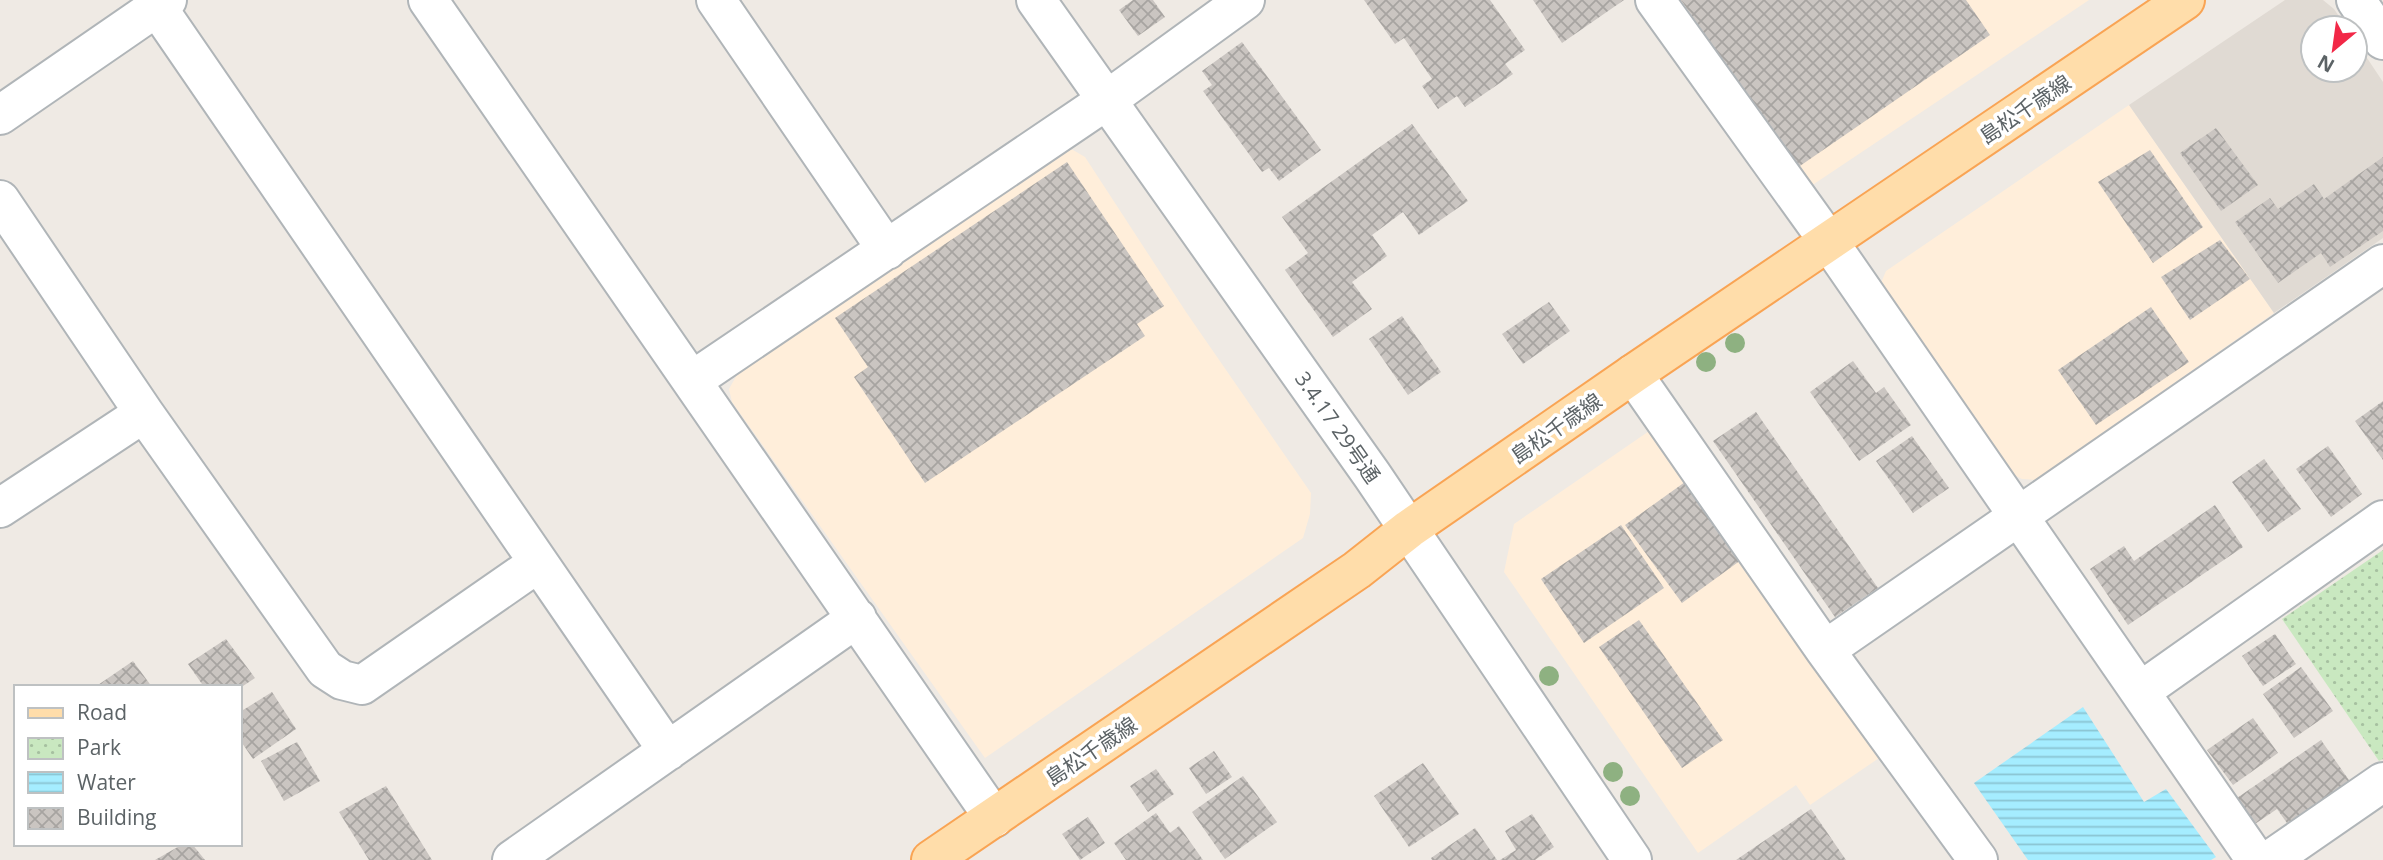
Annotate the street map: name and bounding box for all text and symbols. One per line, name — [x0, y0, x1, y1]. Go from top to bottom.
north arrow — [2299, 14, 2369, 84]
text: N — [2313, 49, 2339, 79]
street label: 島松千歳線 — [1974, 68, 2076, 150]
street label: 3.4.17 29号通 — [1289, 366, 1387, 488]
street label: 島松千歳線 — [1505, 386, 1607, 470]
legend — [14, 685, 242, 846]
text: Road — [77, 698, 127, 726]
street label: 島松千歳線 — [1040, 710, 1142, 792]
text: Park — [77, 733, 121, 761]
text: Water — [77, 768, 136, 796]
text: Building — [77, 803, 156, 831]

